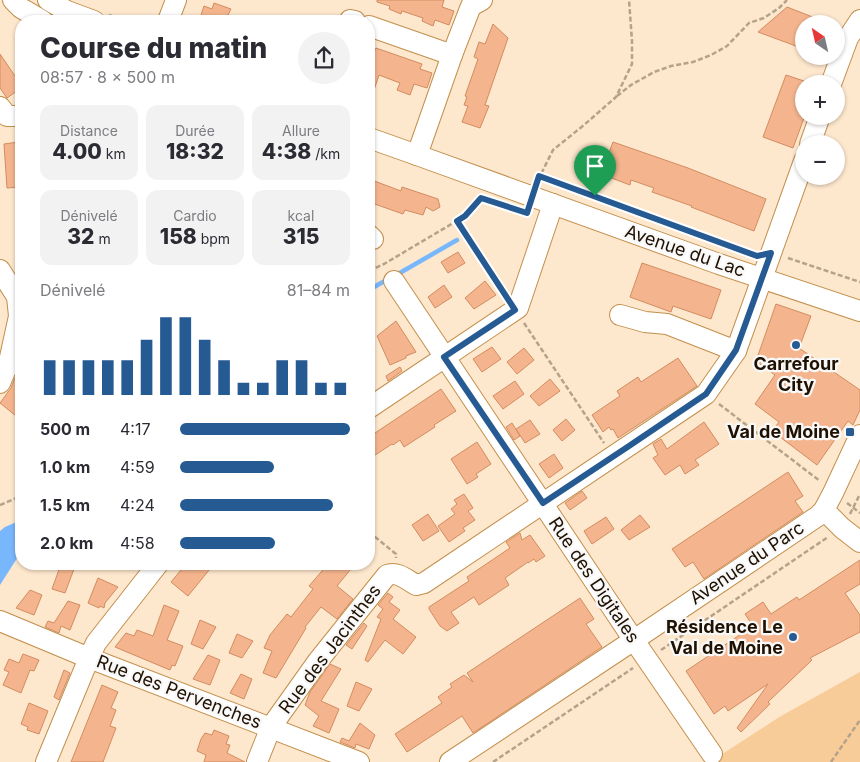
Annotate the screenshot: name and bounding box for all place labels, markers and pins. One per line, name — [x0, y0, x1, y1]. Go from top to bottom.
pin — [574, 145, 616, 196]
marker: Carrefour City — [790, 339, 802, 351]
place label: Carrefour City — [753, 353, 839, 395]
place label: Val de Moine — [727, 421, 840, 442]
marker: Val de Moine — [844, 426, 856, 438]
place label: Résidence Le Val de Moine — [666, 616, 783, 658]
marker: Résidence Le Val de Moine — [787, 631, 799, 643]

